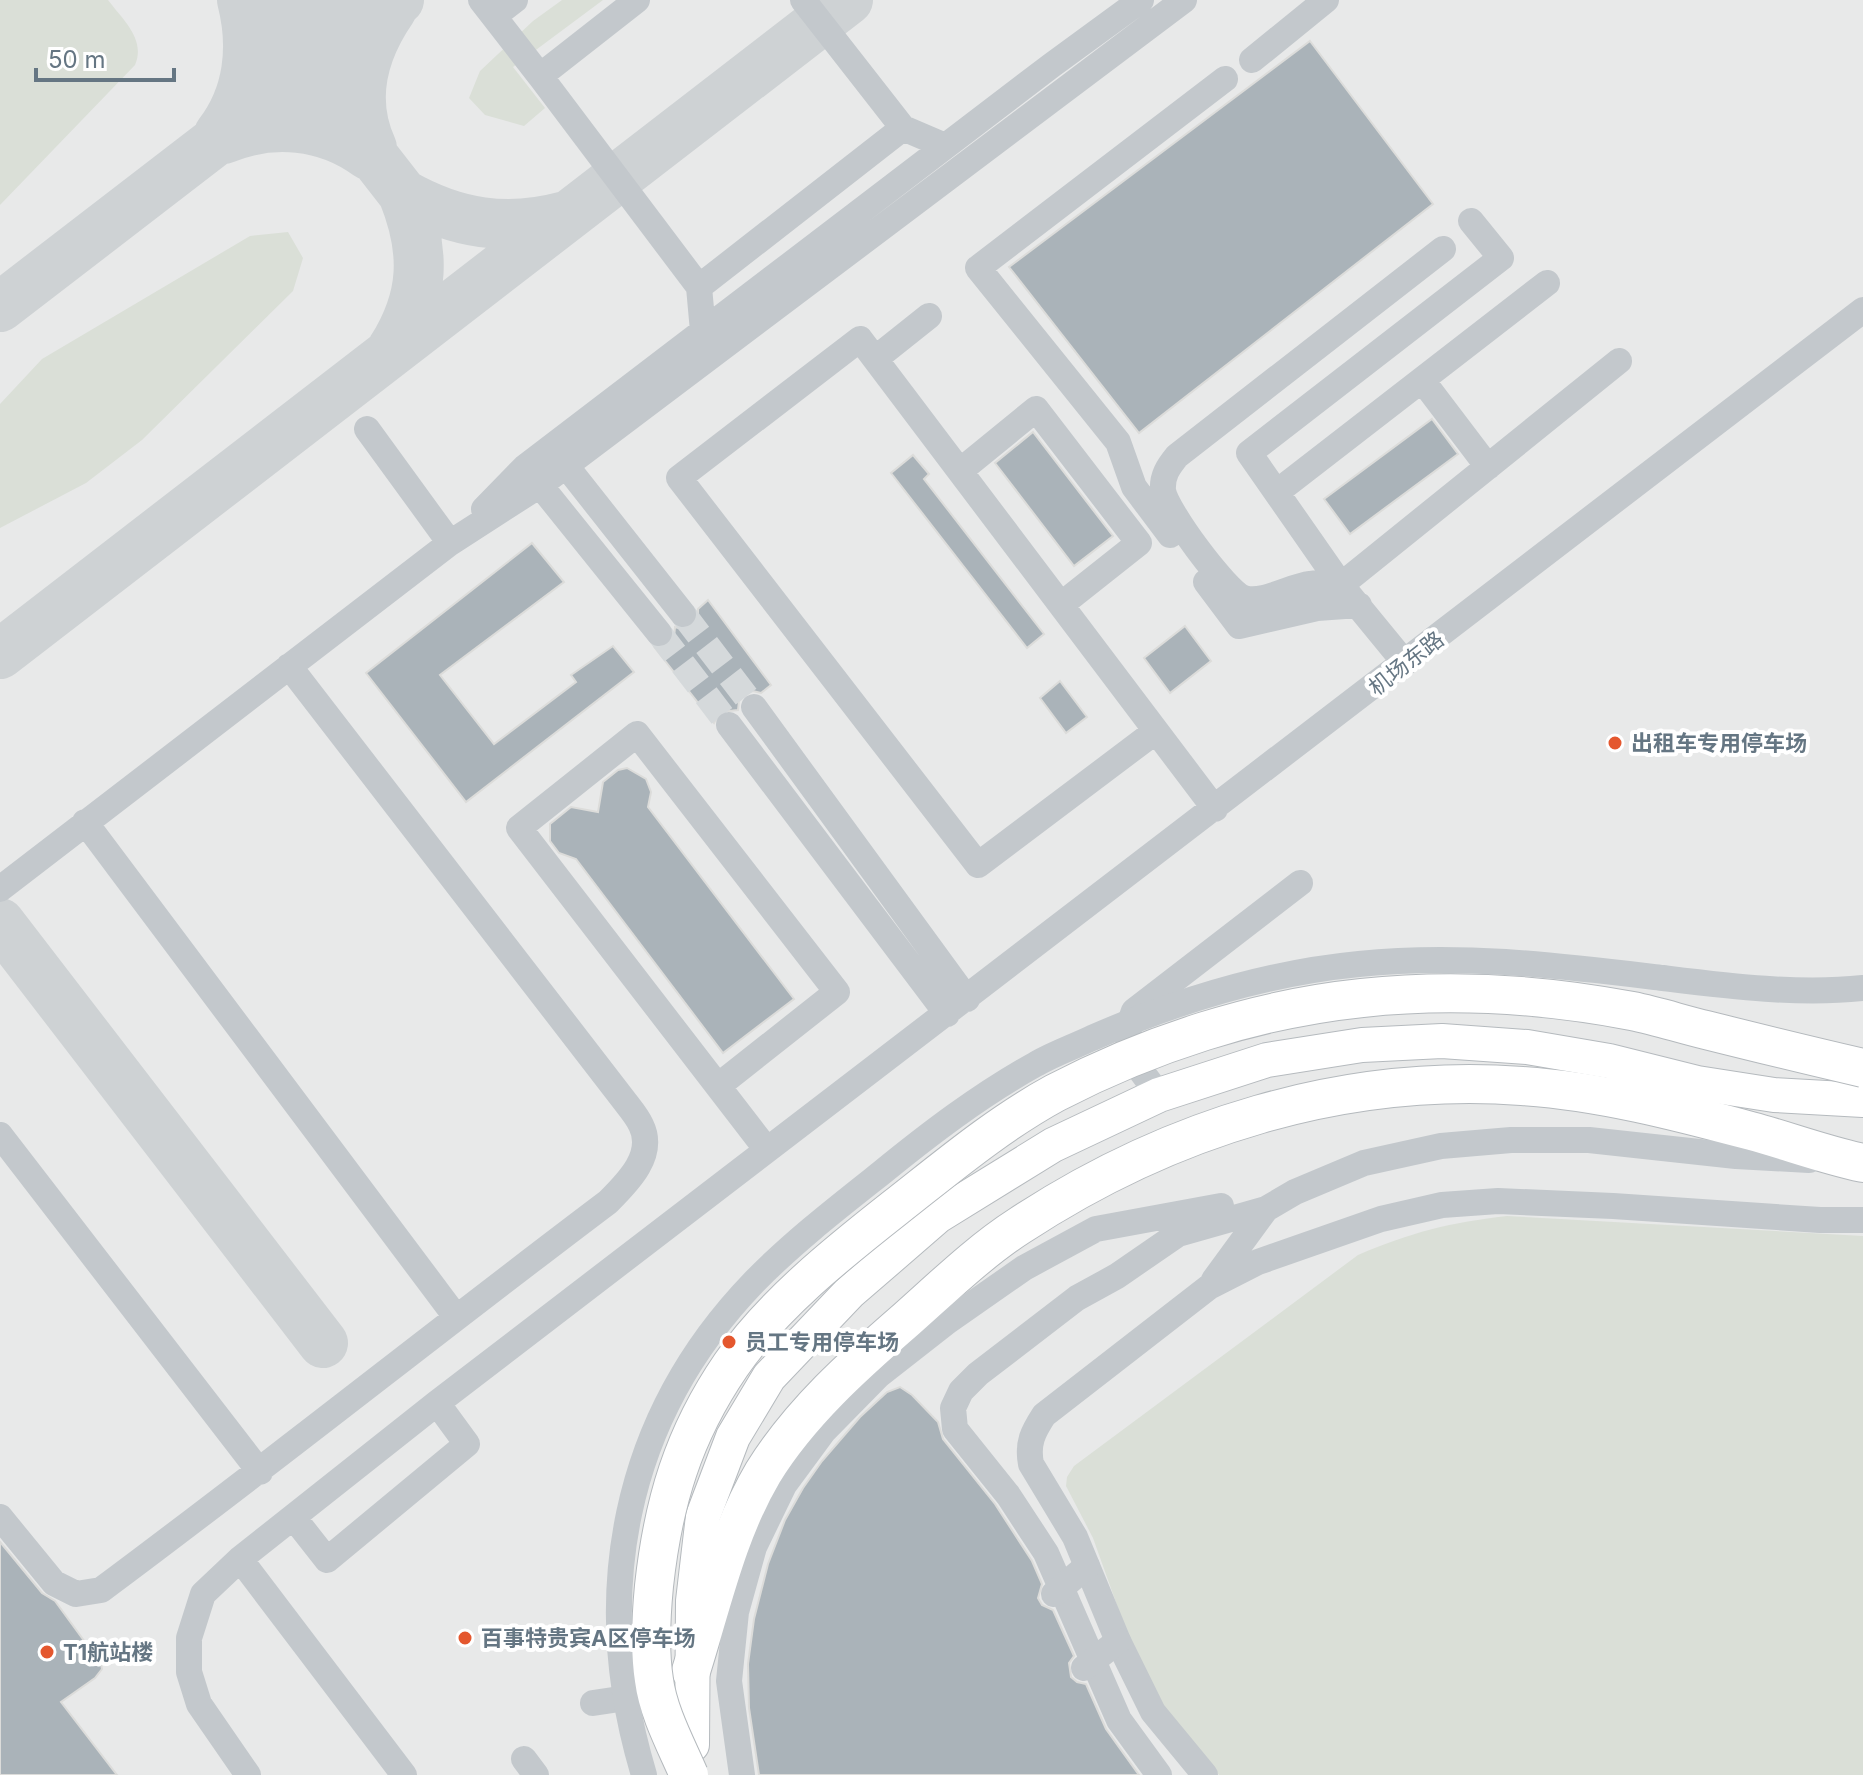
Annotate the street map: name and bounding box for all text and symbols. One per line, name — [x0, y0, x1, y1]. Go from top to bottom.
scale bar — [36, 32, 174, 82]
text: 50 m — [48, 45, 106, 74]
street label: 机场东路 — [1363, 626, 1449, 700]
place label: 出租车专用停车场 — [1631, 730, 1807, 756]
marker: 出租车专用停车场 — [1606, 734, 1624, 752]
place label: 员工专用停车场 — [745, 1329, 899, 1355]
marker: 员工专用停车场 — [720, 1333, 738, 1351]
place label: 百事特贵宾A区停车场 — [481, 1625, 695, 1651]
marker: 百事特贵宾A区停车场 — [456, 1629, 474, 1647]
place label: T1航站楼 — [63, 1639, 153, 1665]
marker: T1航站楼 — [38, 1643, 56, 1661]

